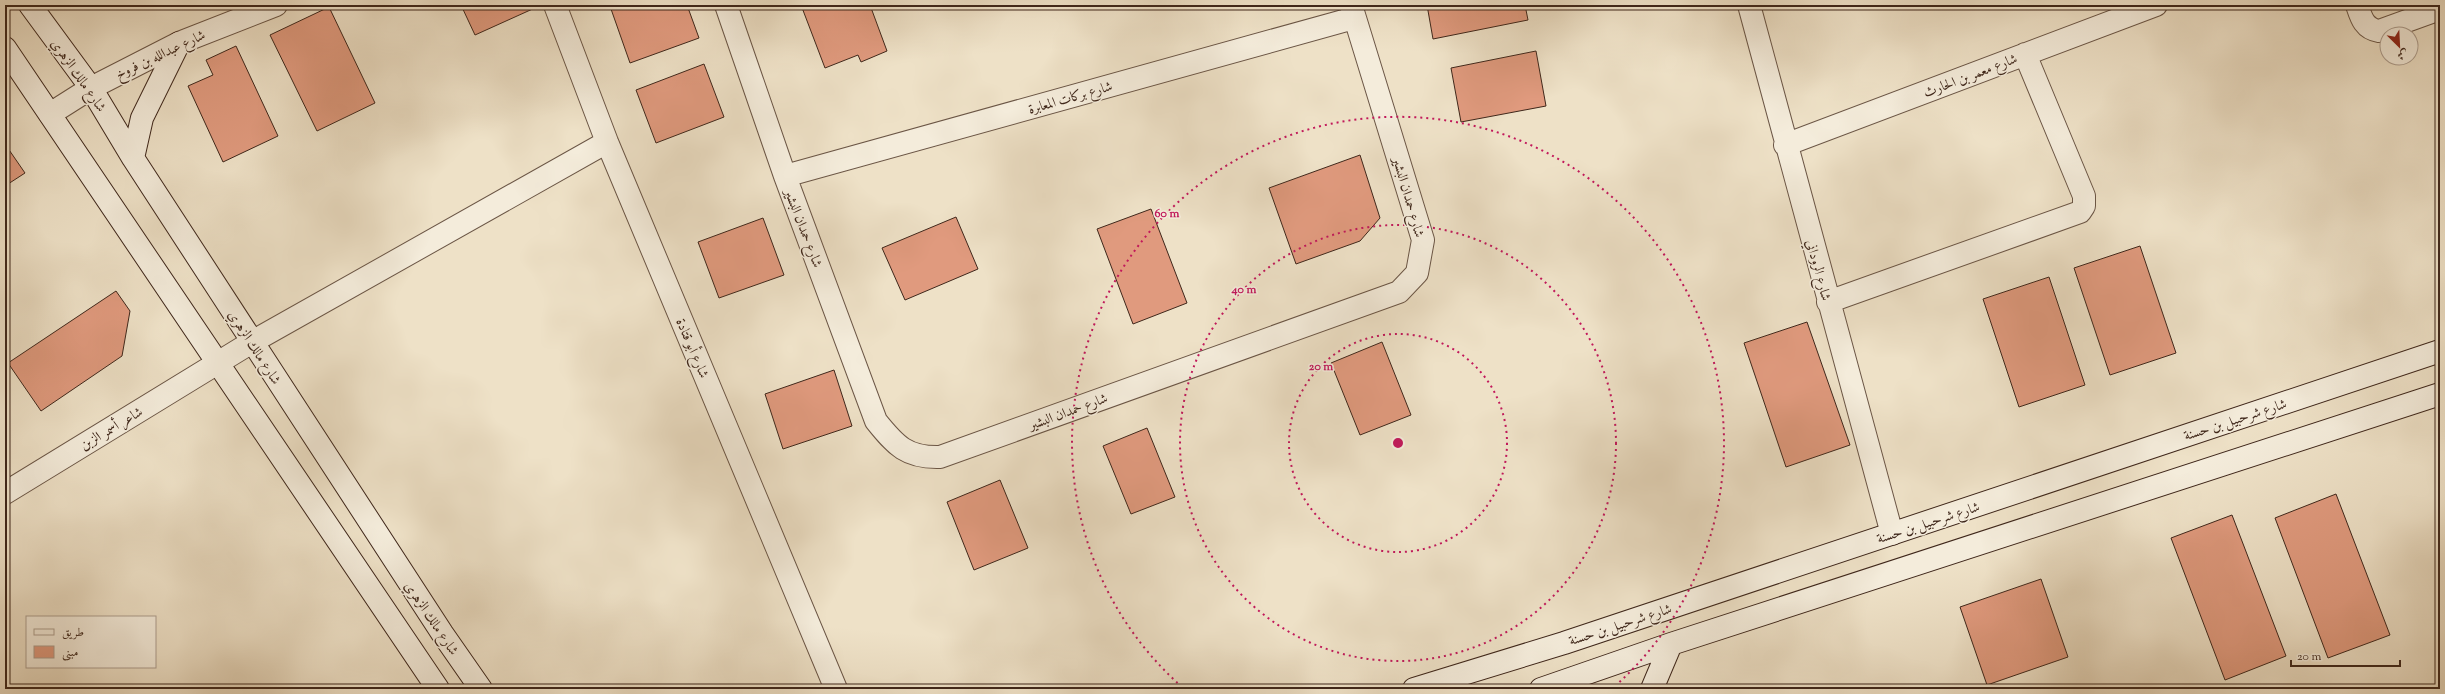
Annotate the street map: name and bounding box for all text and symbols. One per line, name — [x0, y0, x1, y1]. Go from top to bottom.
street label: شارع عبدالله بن فروخ — [112, 26, 210, 86]
north arrow — [2379, 26, 2419, 66]
street label: شارع مالك الزهري — [45, 36, 110, 117]
text: ش — [2394, 45, 2411, 64]
street label: شارع معمر بن الحارث — [1921, 50, 2021, 104]
street label: شارع بركات المعابرة — [1026, 77, 1115, 121]
street label: شارع حمدان البشير — [1386, 153, 1428, 240]
street label: شارع حمدان البشير — [777, 185, 826, 271]
text: 60 m — [1155, 205, 1179, 223]
street label: شارع الروداني — [1799, 238, 1835, 303]
text: 40 m — [1231, 281, 1256, 299]
street label: شارع مالك الزهري — [222, 307, 285, 389]
street label: شارع أبو قتادة — [670, 315, 715, 382]
text: 20 m — [1309, 358, 1333, 376]
street label: شارع حمدان البشير — [1025, 389, 1111, 437]
street label: شارع شرحبيل بن حسنة — [2182, 395, 2290, 447]
street label: شاعر أسمر الزبن — [76, 401, 147, 456]
centre of rings — [1391, 436, 1405, 450]
street label: شارع شرحبيل بن حسنة — [1875, 498, 1983, 550]
street label: شارع مالك الزهري — [398, 578, 462, 660]
street label: شارع شرحبيل بن حسنة — [1567, 600, 1675, 652]
legend — [26, 616, 156, 668]
text: طريق — [62, 624, 84, 642]
scale bar — [2291, 642, 2400, 668]
text: مبنى — [62, 644, 78, 662]
text: 20 m — [2297, 648, 2322, 666]

